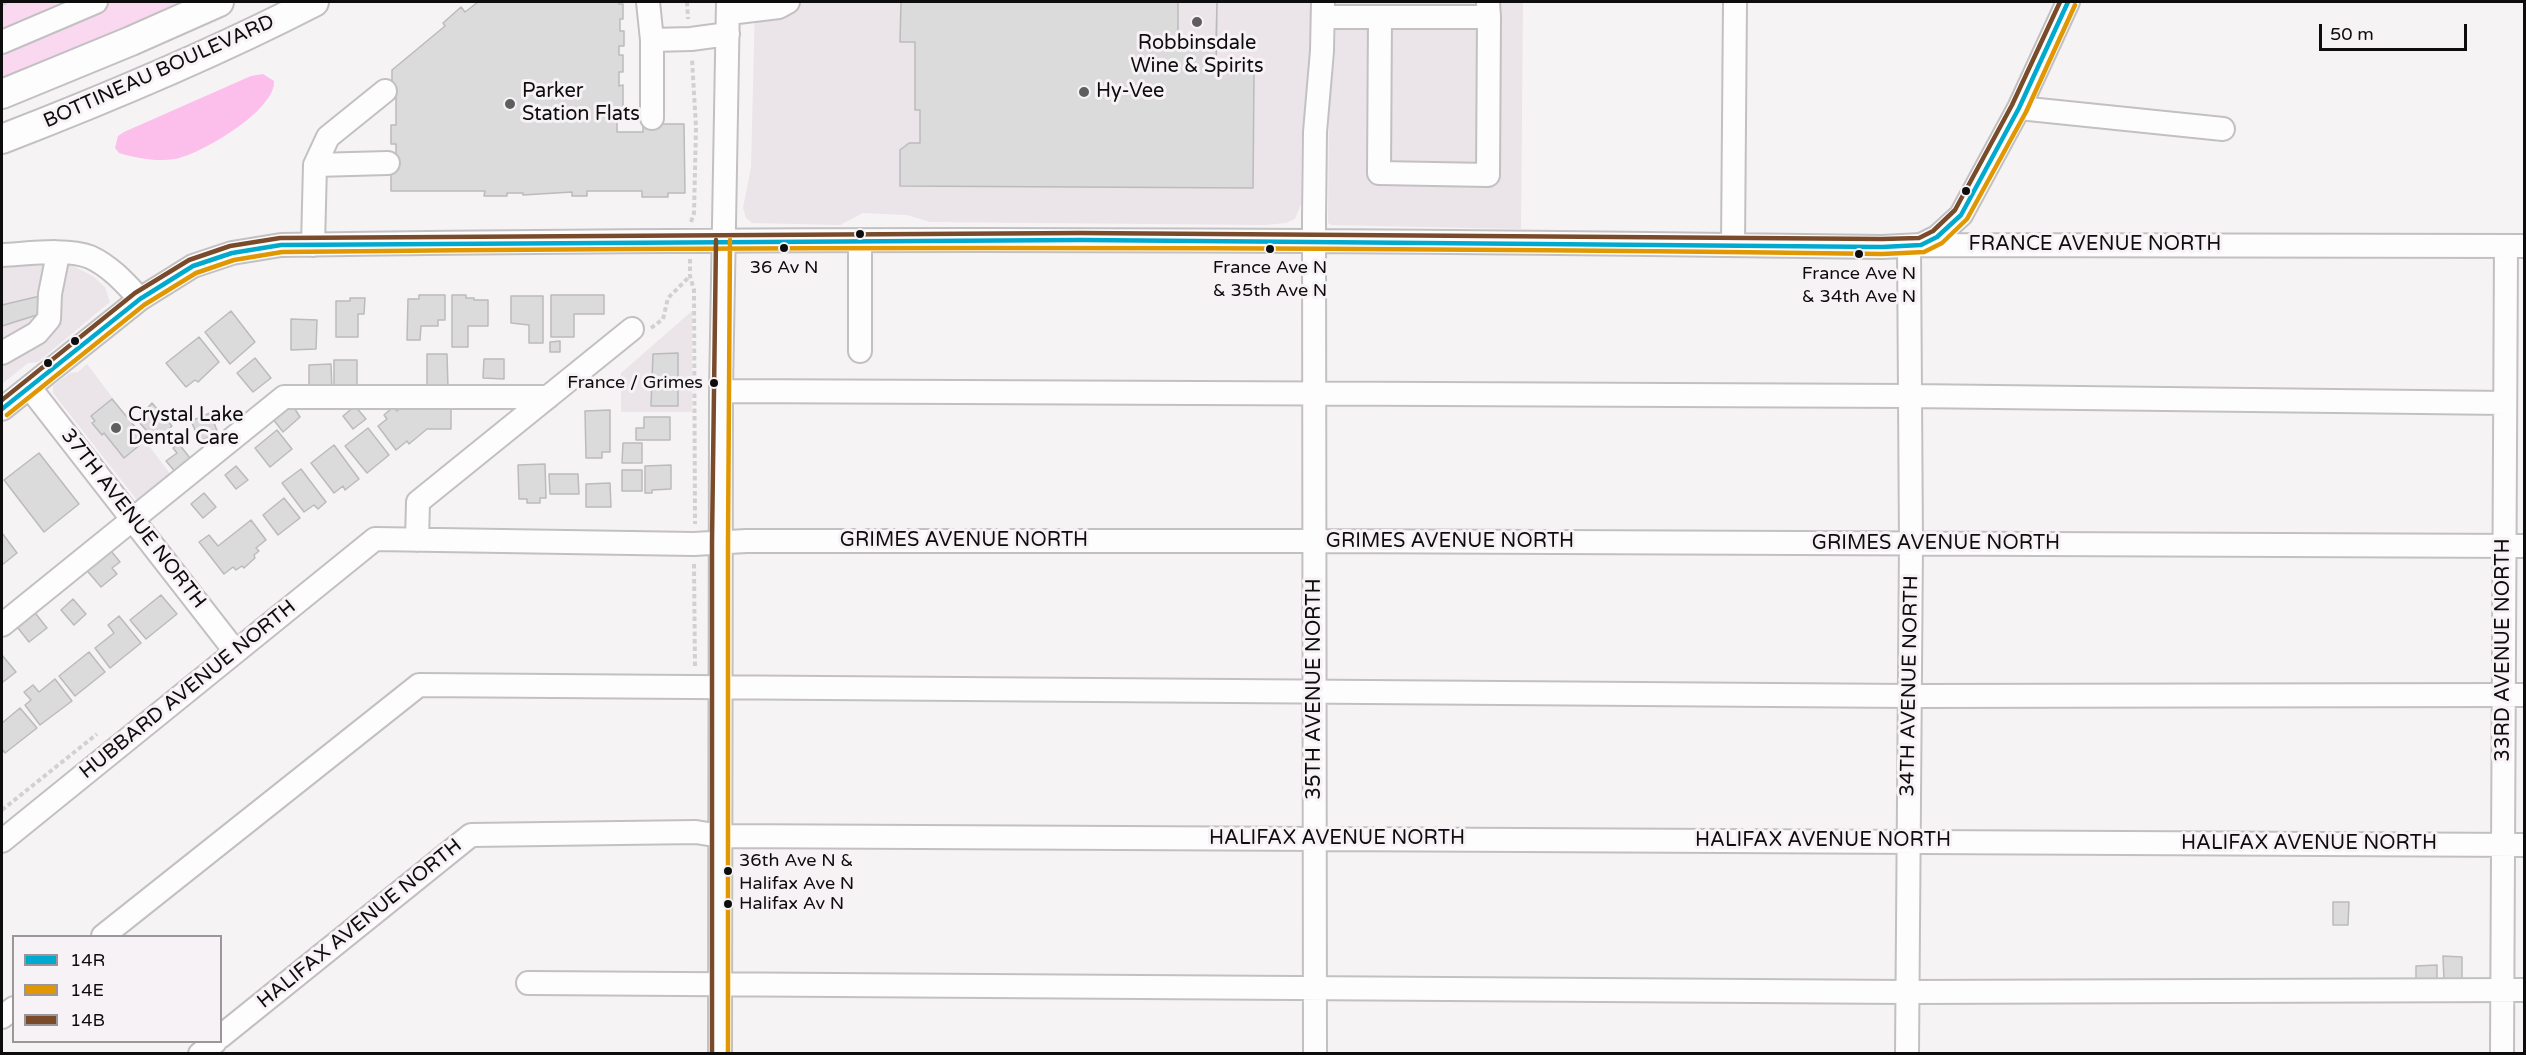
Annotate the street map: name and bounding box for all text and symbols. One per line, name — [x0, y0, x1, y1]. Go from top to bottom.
street label: BOTTINEAU BOULEVARD — [40, 10, 278, 134]
scale bar — [2322, 12, 2470, 50]
marker: Robbinsdale Wine & Spirits — [1190, 15, 1204, 29]
text: 50 m — [2330, 23, 2374, 45]
place label: Robbinsdale Wine & Spirits — [1130, 32, 1264, 79]
place label: Parker Station Flats — [522, 80, 640, 127]
place label: Hy-Vee — [1096, 80, 1164, 104]
marker: Hy-Vee — [1077, 85, 1091, 99]
marker: Parker Station Flats — [503, 97, 517, 111]
unlabelled marker — [1960, 185, 1972, 197]
unlabelled marker — [854, 228, 866, 240]
street label: FRANCE AVENUE NORTH — [1969, 233, 2221, 257]
marker: 36 Av N — [778, 242, 790, 254]
marker: France Ave N & 35th Ave N — [1264, 243, 1276, 255]
marker: France Ave N & 34th Ave N — [1853, 248, 1865, 260]
place label: 36 Av N — [750, 257, 818, 279]
place label: France Ave N & 35th Ave N — [1213, 257, 1327, 300]
place label: France Ave N & 34th Ave N — [1802, 263, 1916, 306]
unlabelled marker — [69, 335, 81, 347]
unlabelled marker — [42, 357, 54, 369]
place label: France / Grimes — [567, 372, 703, 394]
marker: France / Grimes — [708, 377, 720, 389]
place label: Crystal Lake Dental Care — [128, 404, 244, 451]
marker: Crystal Lake Dental Care — [109, 421, 123, 435]
street label: 37TH AVENUE NORTH — [55, 424, 211, 614]
street label: GRIMES AVENUE NORTH — [840, 529, 1088, 553]
street label: GRIMES AVENUE NORTH — [1326, 530, 1574, 554]
street label: GRIMES AVENUE NORTH — [1812, 532, 2060, 556]
street label: 33RD AVENUE NORTH — [2492, 538, 2516, 762]
street label: 34TH AVENUE NORTH — [1896, 575, 1924, 797]
street label: 35TH AVENUE NORTH — [1303, 578, 1327, 800]
street label: HUBBARD AVENUE NORTH — [75, 595, 301, 785]
street label: HALIFAX AVENUE NORTH — [1209, 827, 1465, 851]
street label: HALIFAX AVENUE NORTH — [1695, 829, 1951, 853]
street label: HALIFAX AVENUE NORTH — [2181, 832, 2437, 856]
street label: HALIFAX AVENUE NORTH — [253, 834, 467, 1014]
place label: 36th Ave N & Halifax Ave N — [739, 850, 854, 892]
marker: 36th Ave N & Halifax Ave N — [722, 865, 734, 877]
place label: Halifax Av N — [739, 893, 844, 915]
marker: Halifax Av N — [722, 898, 734, 910]
legend — [12, 935, 222, 1043]
text: 14R — [70, 949, 105, 971]
text: 14E — [70, 979, 104, 1001]
text: 14B — [70, 1009, 105, 1031]

